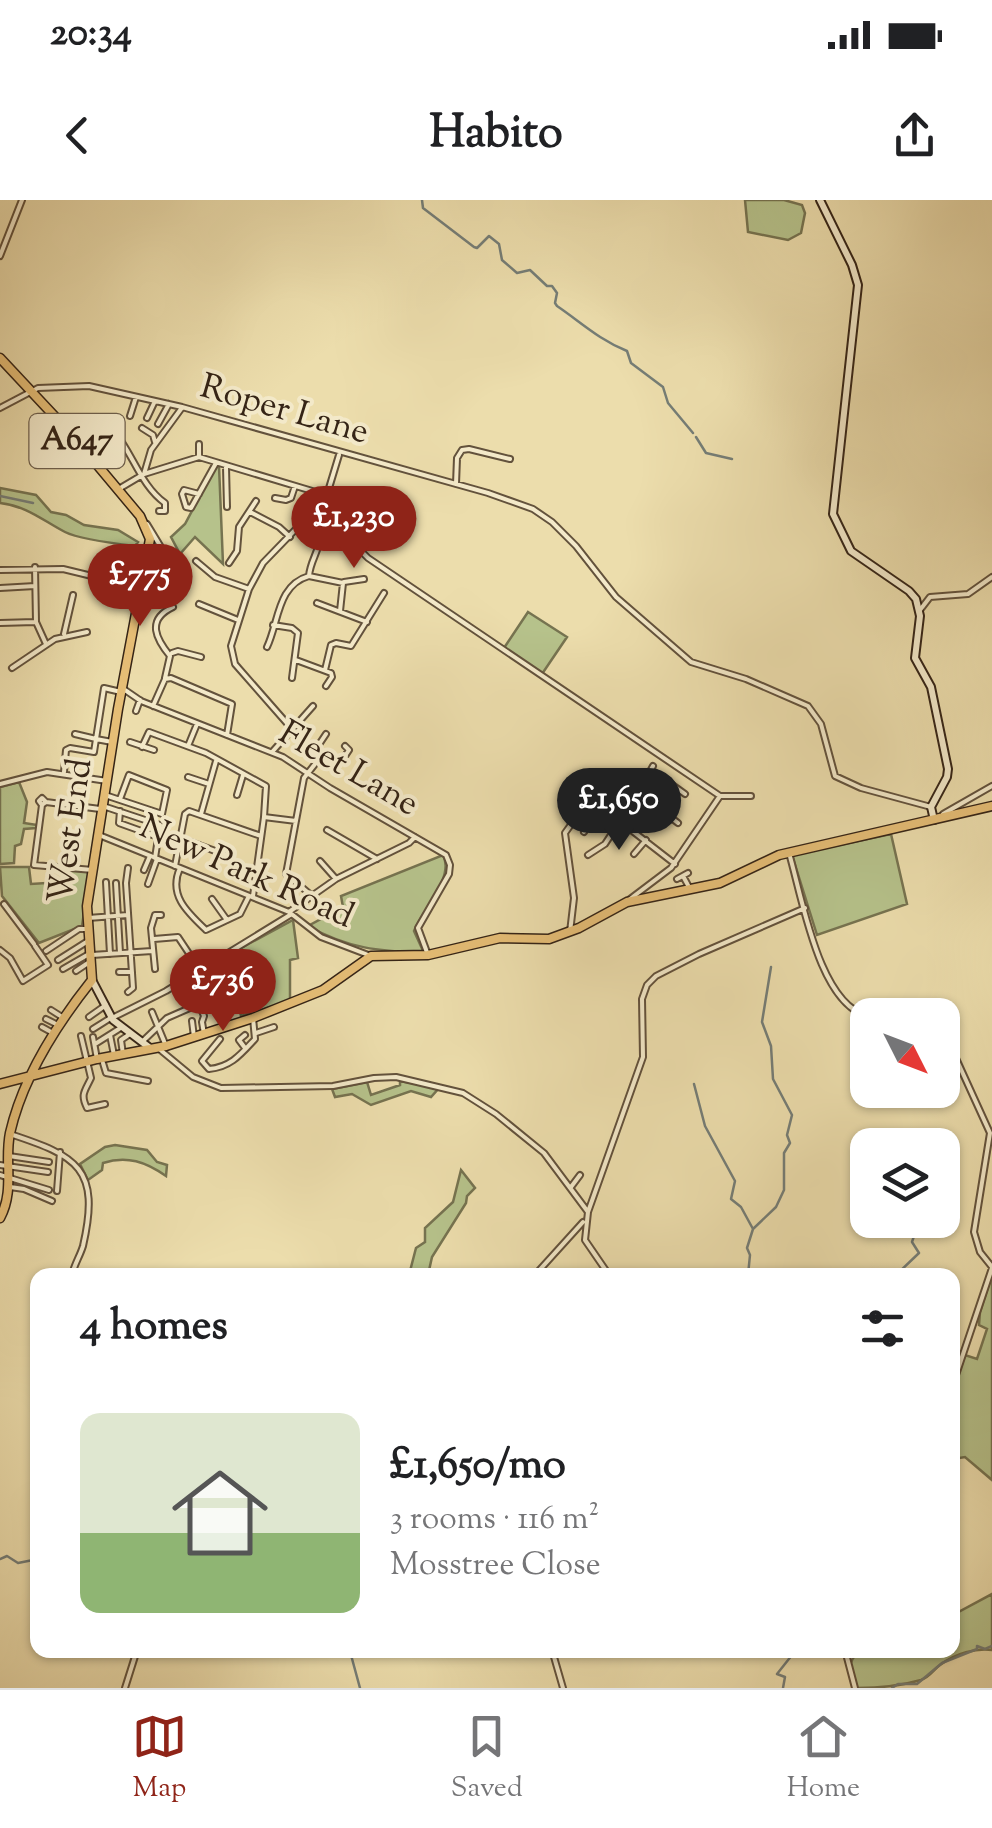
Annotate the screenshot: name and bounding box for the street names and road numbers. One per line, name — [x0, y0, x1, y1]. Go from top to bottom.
street label: Roper Lane — [194, 363, 374, 459]
road number: A647 — [30, 414, 124, 468]
street label: Fleet Lane — [268, 709, 428, 831]
street label: West End — [37, 755, 107, 907]
street label: New Park Road — [131, 803, 362, 943]

